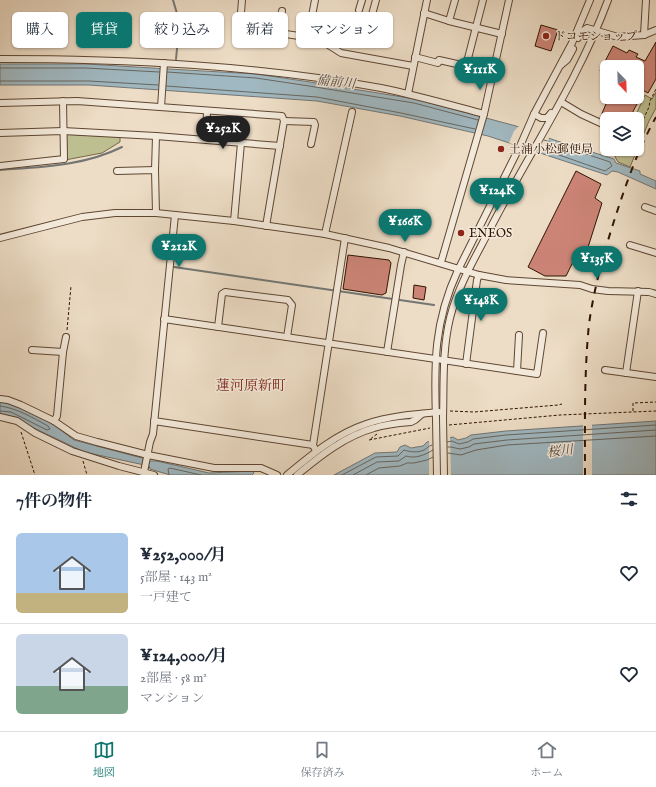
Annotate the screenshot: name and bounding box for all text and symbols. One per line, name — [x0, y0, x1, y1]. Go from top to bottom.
chip: 購入 — [12, 12, 68, 48]
chip: 賃貸 — [76, 12, 132, 48]
chip: 絞り込み — [140, 12, 224, 48]
chip: 新着 — [232, 12, 288, 48]
chip: マンション — [296, 12, 393, 48]
place label: ドコモショップ — [554, 29, 637, 44]
marker: ドコモショップ — [541, 31, 551, 41]
pin: ¥111K — [452, 57, 508, 91]
north arrow — [600, 60, 644, 104]
map controls — [600, 60, 644, 156]
text: ¥111K — [463, 61, 497, 78]
water label: 備前川 — [316, 72, 358, 93]
button: layers — [600, 112, 644, 156]
pin: ¥252K — [195, 116, 251, 150]
text: ¥252K — [205, 120, 241, 137]
place label: 土浦小松郵便局 — [509, 142, 593, 157]
marker: 土浦小松郵便局 — [496, 144, 506, 154]
pin: ¥124K — [469, 178, 525, 212]
text: ¥124K — [479, 182, 515, 199]
pin: ¥166K — [377, 209, 433, 243]
text: ¥166K — [388, 213, 422, 230]
place label: ENEOS — [469, 226, 512, 241]
marker: ENEOS — [456, 228, 466, 238]
pin: ¥212K — [151, 234, 207, 268]
text: ¥212K — [161, 238, 197, 255]
pin: ¥135K — [569, 246, 625, 280]
text: ¥135K — [580, 250, 614, 267]
pin: ¥148K — [453, 288, 509, 322]
text: ¥148K — [463, 292, 499, 309]
district label: 蓮河原新町 — [216, 377, 286, 395]
water label: 桜川 — [546, 441, 576, 462]
icon: filters — [618, 488, 640, 510]
text: 7件の物件 — [16, 491, 92, 512]
text: ¥252,000/月 — [140, 545, 227, 566]
icon: home — [48, 549, 96, 597]
icon: heart — [618, 562, 640, 584]
text: 5部屋 · 143 m² — [140, 569, 212, 586]
text: 一戸建て — [140, 589, 192, 606]
text: ¥124,000/月 — [140, 646, 228, 667]
icon: home — [48, 650, 96, 698]
icon: heart — [618, 663, 640, 685]
text: 2部屋 · 58 m² — [140, 670, 207, 687]
text: マンション — [140, 690, 204, 707]
tab: 地図 — [93, 739, 115, 780]
tab: 保存済み — [300, 739, 344, 780]
tab: ホーム — [530, 739, 563, 780]

